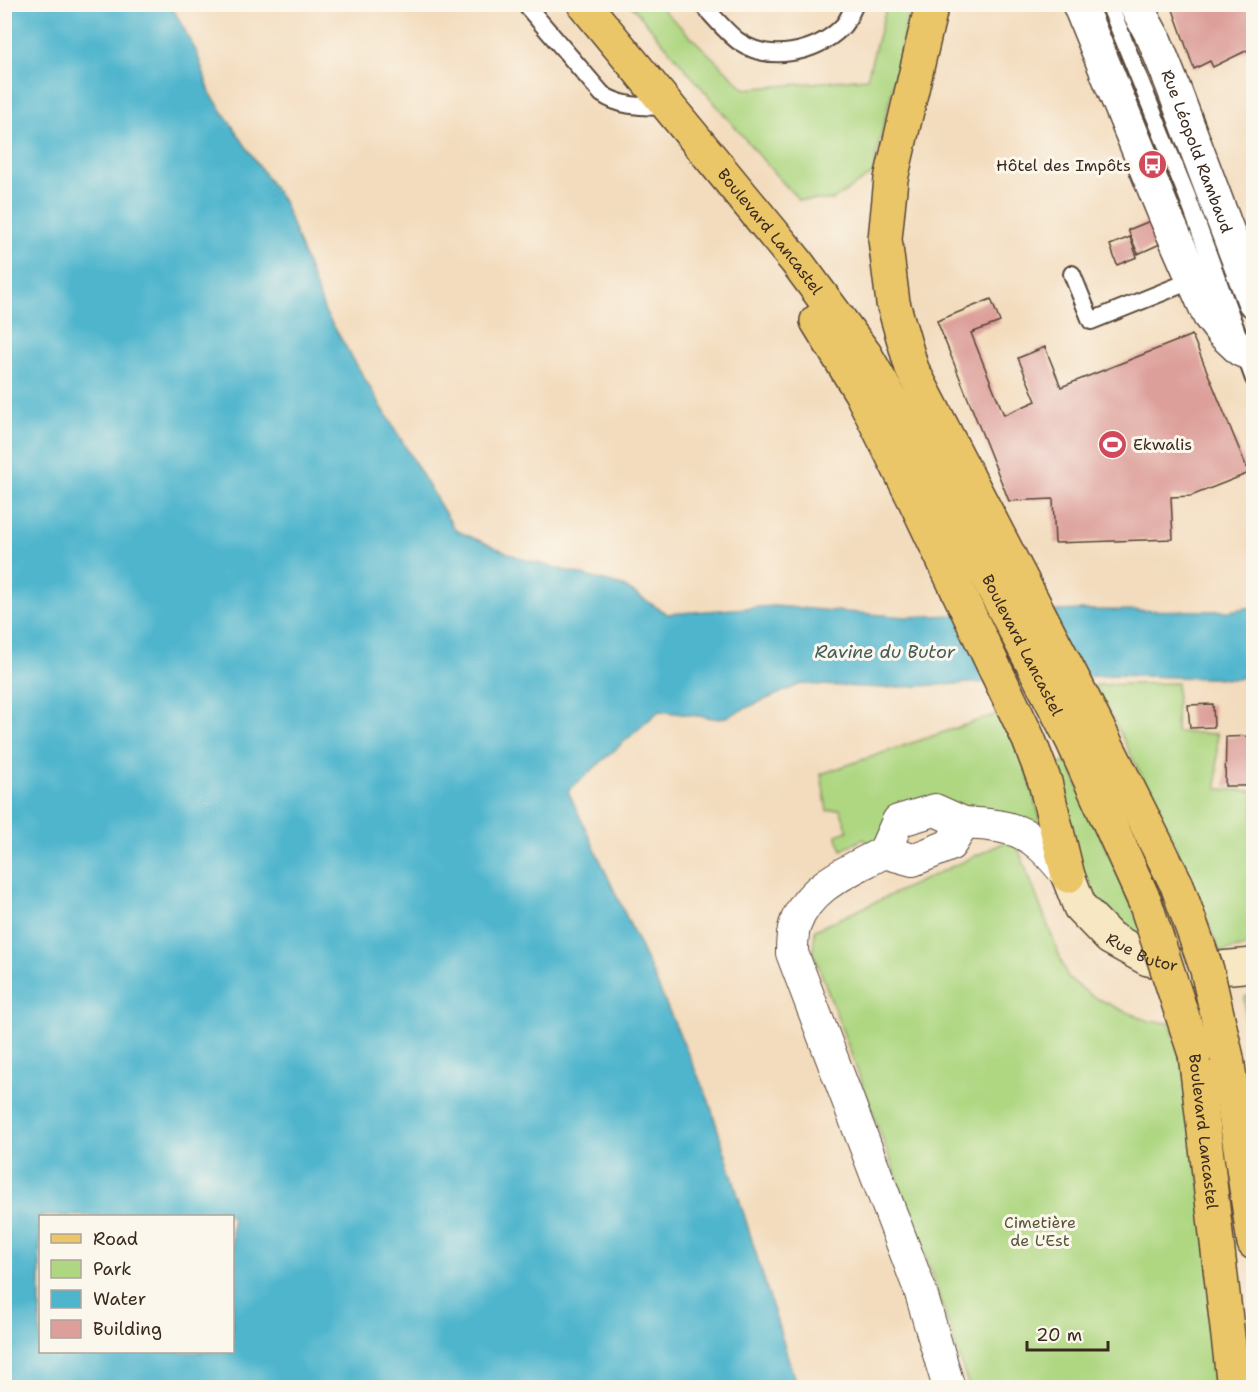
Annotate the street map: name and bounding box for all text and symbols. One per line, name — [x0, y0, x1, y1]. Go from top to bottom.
street label: Rue Léopold Rambaud — [1157, 66, 1238, 236]
bus stop icon: Hôtel des Impôts — [1136, 149, 1168, 181]
place label: Hôtel des Impôts — [996, 155, 1131, 176]
street label: Boulevard Lancastel — [713, 164, 828, 299]
sports icon: Ekwalis — [1096, 428, 1128, 460]
place label: Ekwalis — [1133, 434, 1192, 455]
street label: Boulevard Lancastel — [977, 571, 1068, 719]
water label: Ravine du Butor — [815, 640, 956, 664]
street label: Rue Butor — [1103, 928, 1180, 976]
street label: Boulevard Lancastel — [1185, 1053, 1224, 1211]
park label: Cimetière de L'Est — [1004, 1212, 1076, 1251]
legend — [39, 1215, 234, 1353]
text: Road — [93, 1227, 138, 1251]
text: Park — [93, 1257, 132, 1281]
text: Water — [93, 1287, 146, 1311]
scale bar — [1027, 1314, 1108, 1352]
text: Building — [93, 1317, 162, 1341]
text: 20 m — [1036, 1323, 1082, 1347]

